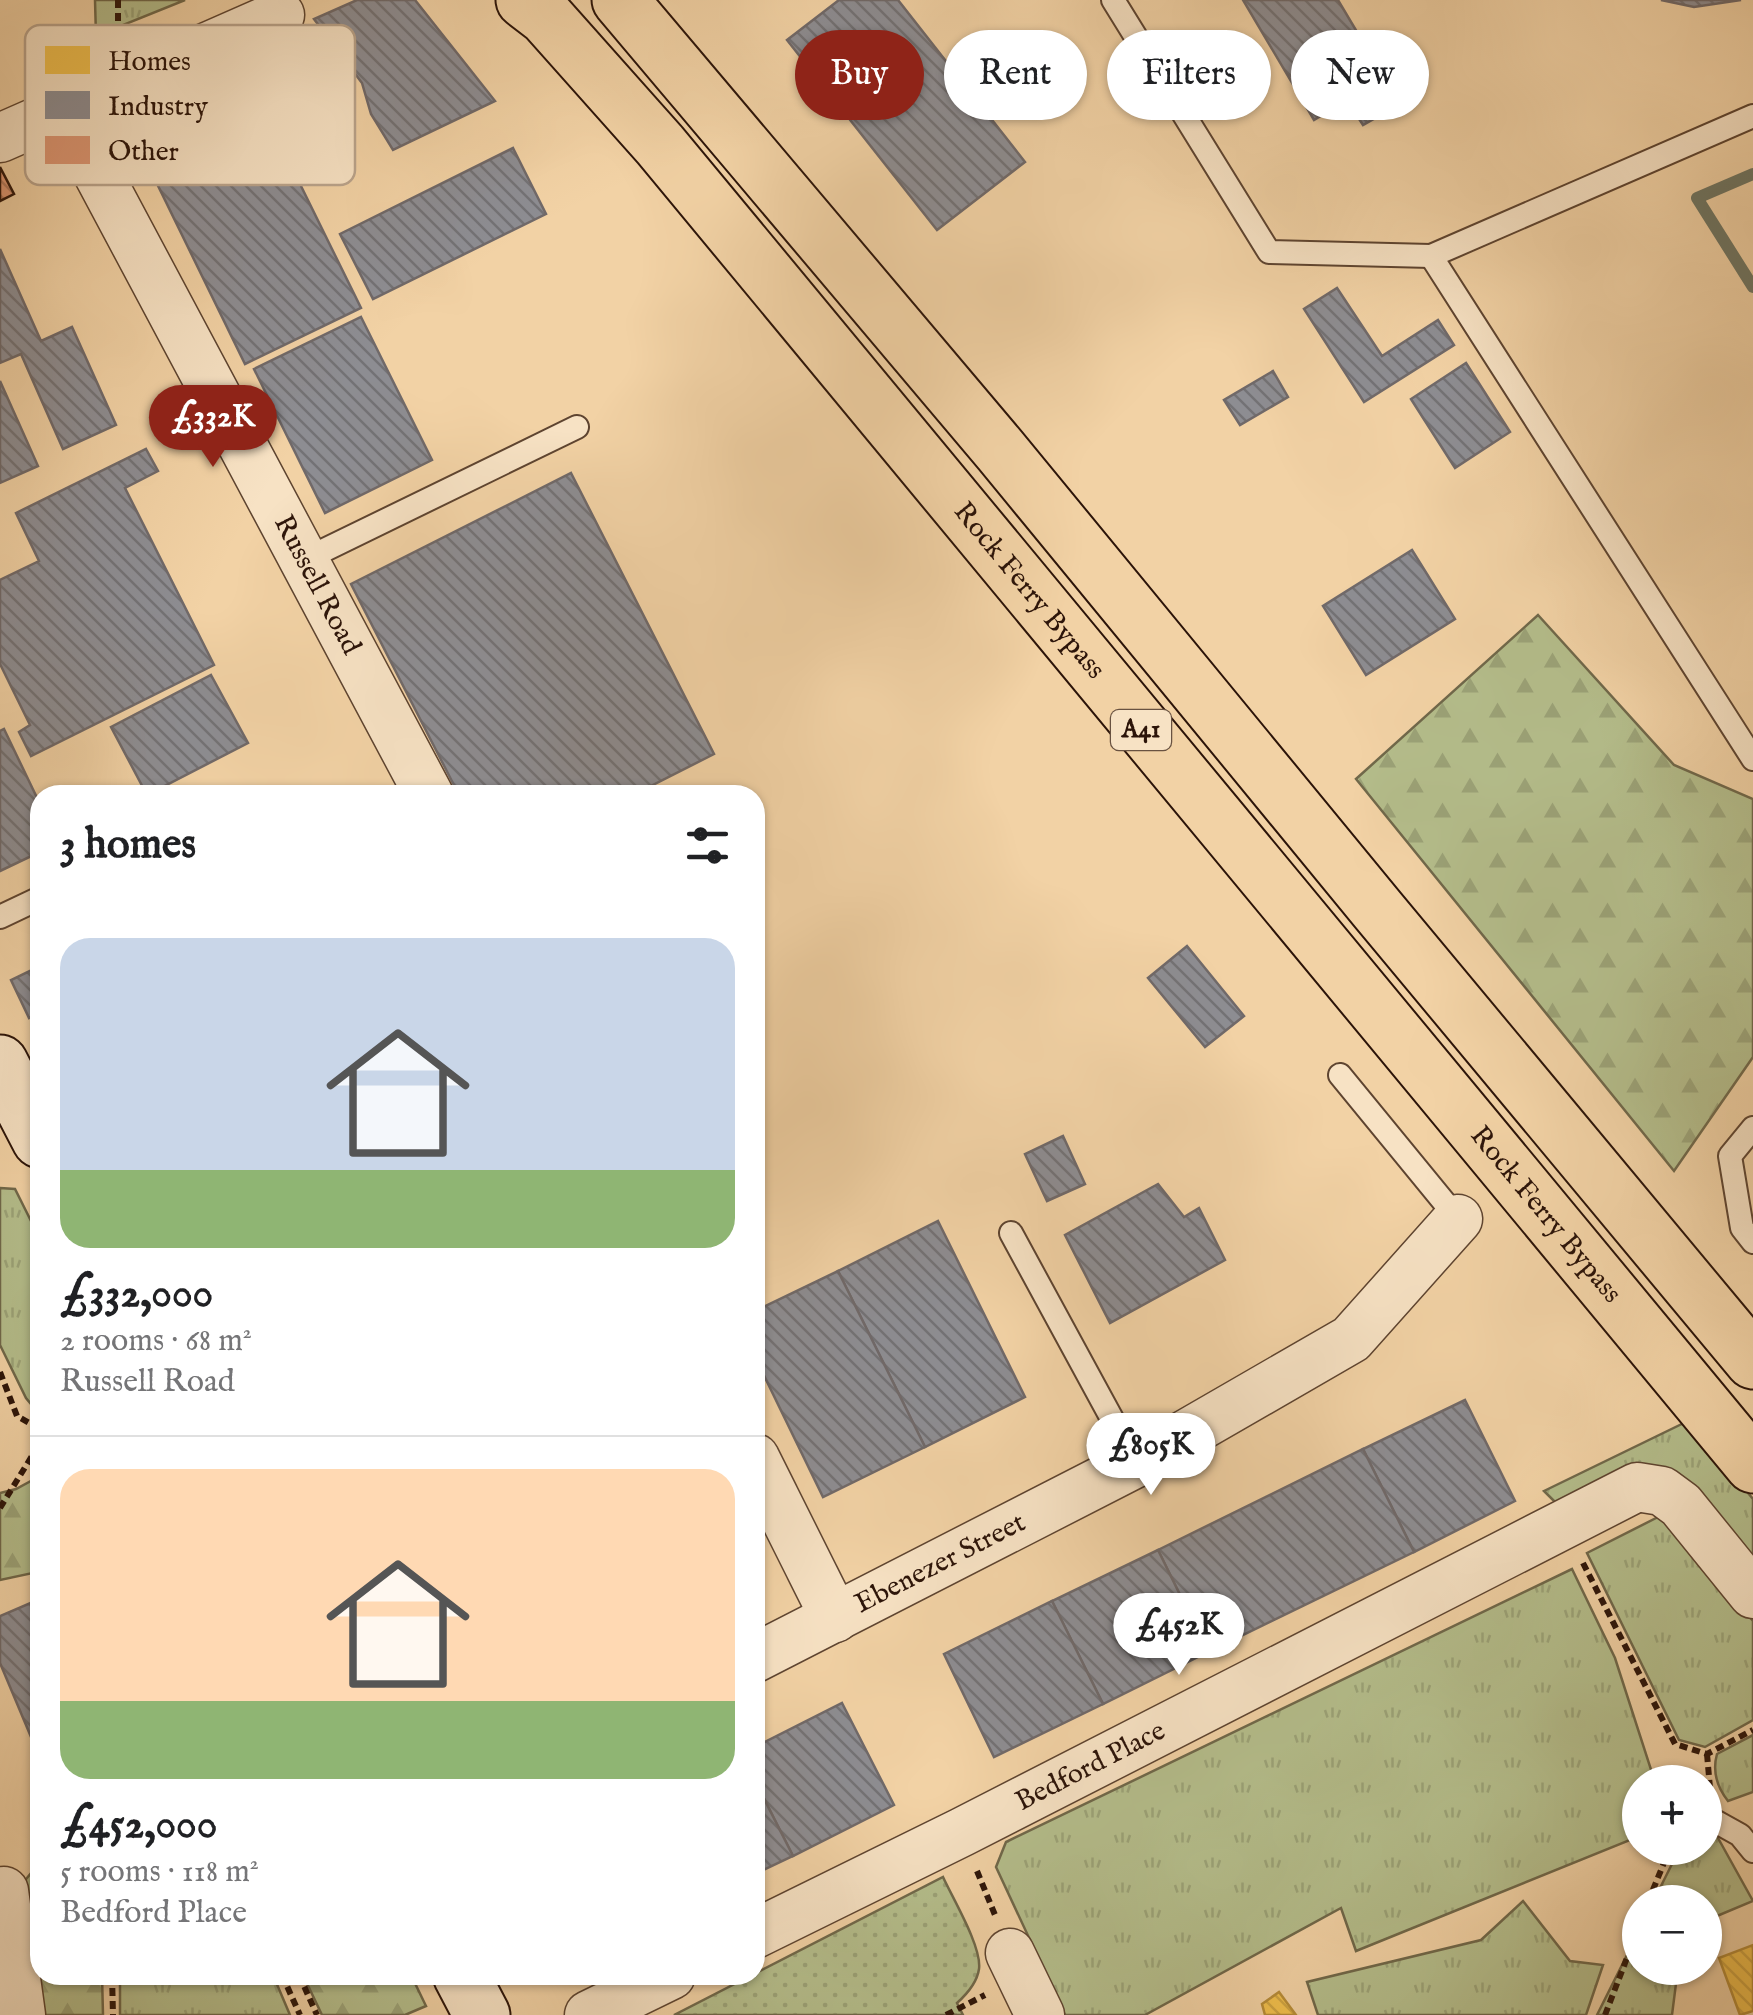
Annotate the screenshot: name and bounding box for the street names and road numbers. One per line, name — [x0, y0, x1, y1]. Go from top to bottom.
street label: Rock Ferry Bypass — [946, 495, 1113, 687]
street label: Russell Road — [266, 509, 368, 661]
road number: A41 — [1111, 710, 1171, 750]
street label: Rock Ferry Bypass — [1462, 1119, 1629, 1310]
street label: Ebenezer Street — [849, 1505, 1032, 1621]
street label: Bedford Place — [1010, 1713, 1171, 1819]

